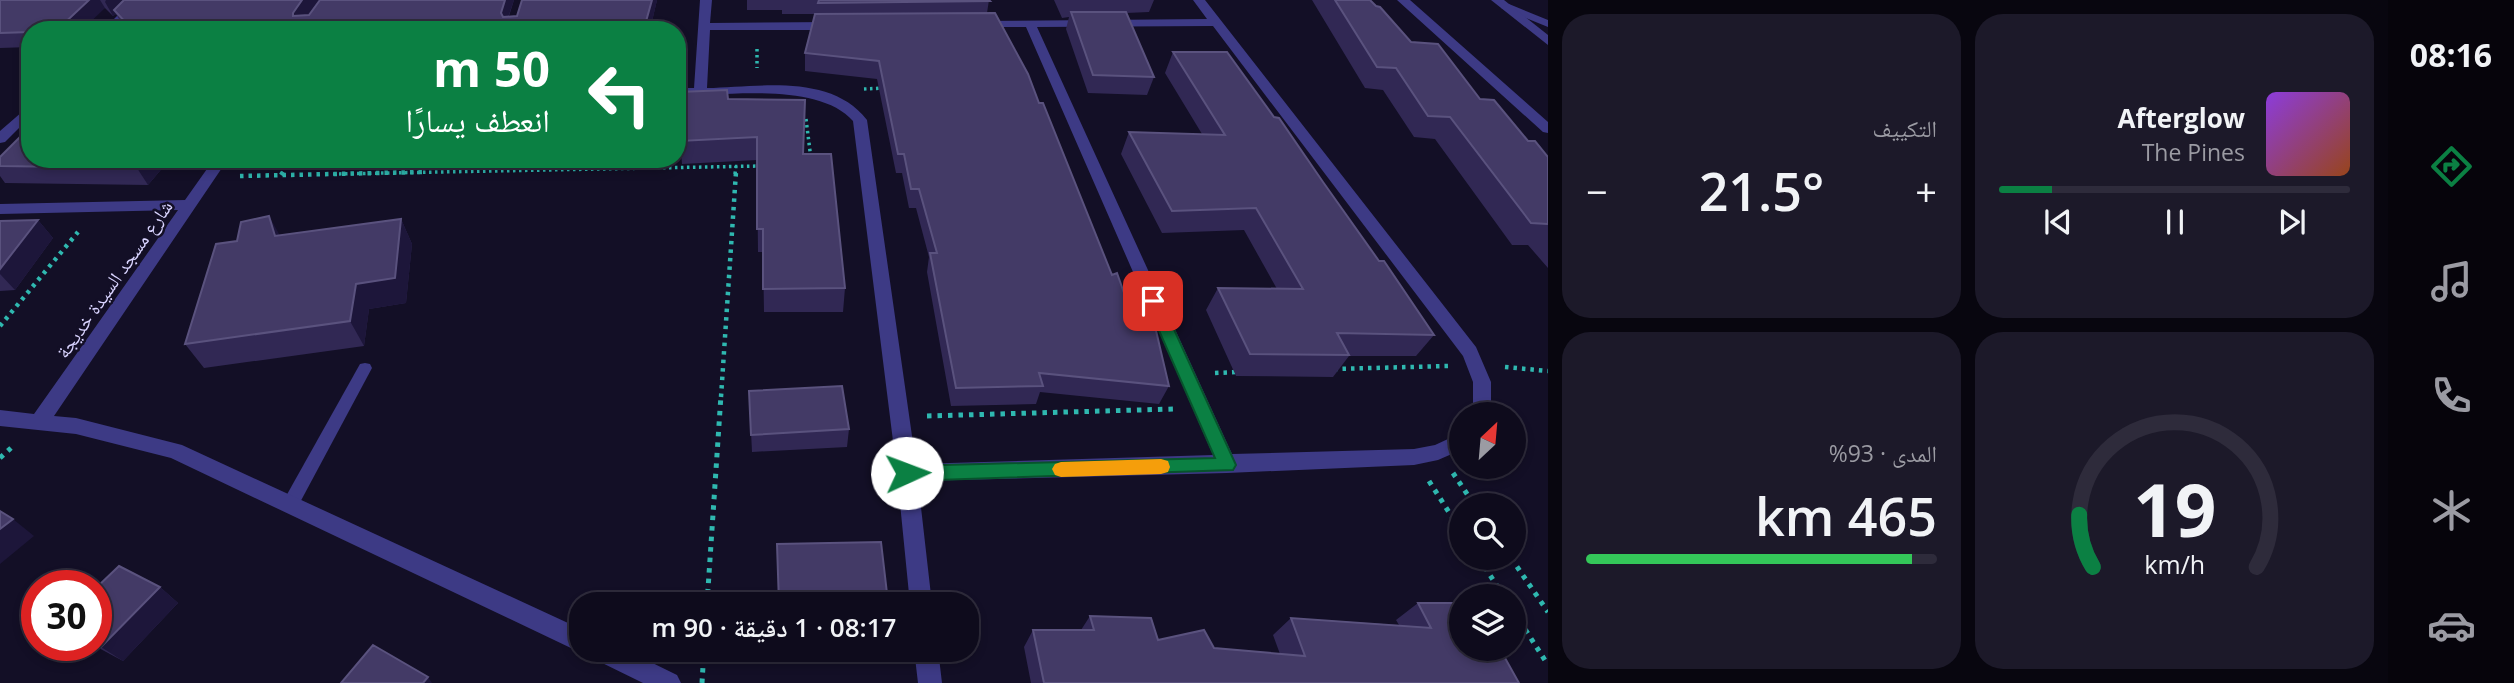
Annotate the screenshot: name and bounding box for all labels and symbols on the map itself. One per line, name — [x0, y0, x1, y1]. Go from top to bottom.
street label: شارع مسجد السيدة خديجة — [50, 195, 178, 363]
pin — [1123, 271, 1183, 331]
north arrow — [1449, 402, 1526, 480]
position arrow — [870, 436, 944, 510]
speed limit sign: 30 — [21, 570, 112, 661]

